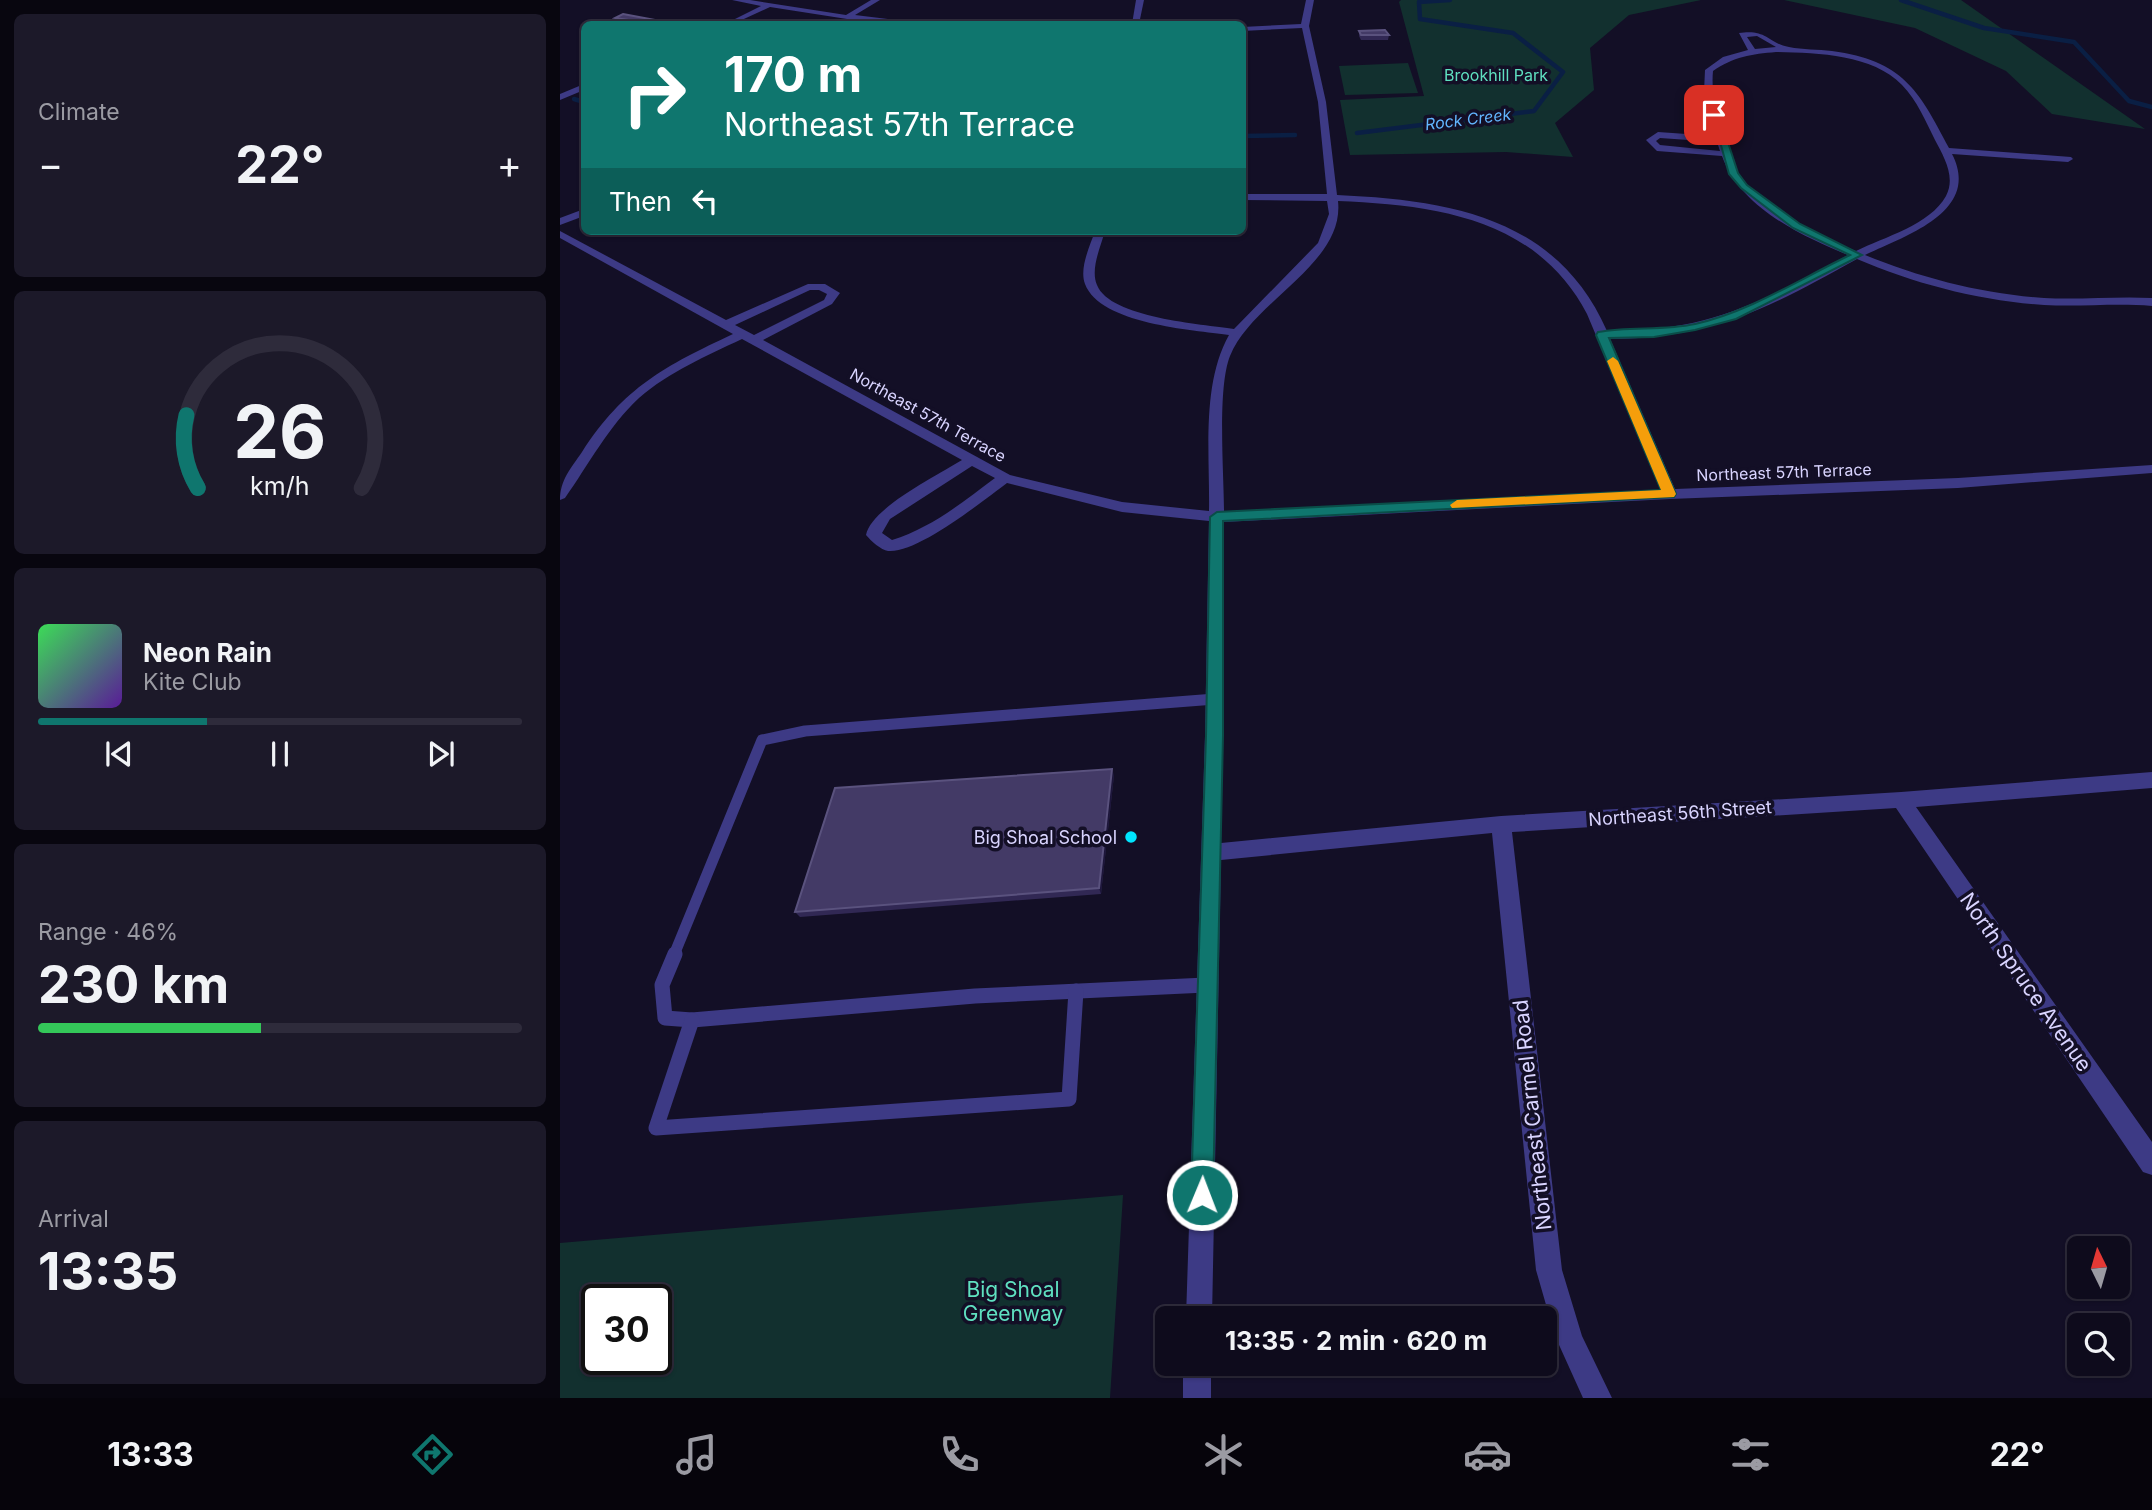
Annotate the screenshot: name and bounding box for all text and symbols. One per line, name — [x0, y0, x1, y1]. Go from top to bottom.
text: 170 m — [724, 45, 862, 104]
icon: right — [609, 49, 700, 140]
park label: Brookhill Park — [1444, 65, 1548, 85]
pin — [1684, 85, 1744, 145]
icon: arrive — [1695, 96, 1733, 134]
text: Climate — [38, 98, 120, 126]
water label: Rock Creek — [1424, 104, 1512, 134]
text: Northeast 57th Terrace — [724, 105, 1075, 144]
text: 22° — [235, 133, 325, 196]
text: − — [38, 141, 63, 187]
text: + — [497, 141, 522, 187]
icon: left — [686, 182, 724, 220]
text: Then — [609, 186, 672, 217]
street label: Northeast 57th Terrace — [846, 364, 1010, 466]
text: 26 — [233, 388, 327, 477]
street label: Northeast 57th Terrace — [1696, 459, 1872, 485]
text: km/h — [250, 471, 310, 501]
text: Neon Rain — [143, 637, 272, 668]
text: Kite Club — [143, 668, 242, 696]
icon: previous — [100, 735, 138, 773]
icon: pause — [261, 735, 299, 773]
icon: next — [422, 735, 460, 773]
street label: Northeast 56th Street — [1588, 796, 1772, 830]
place label: Big Shoal School — [974, 827, 1117, 848]
marker: Big Shoal School — [1123, 829, 1139, 845]
street label: North Spruce Avenue — [1955, 888, 2097, 1076]
text: Range · 46% — [38, 918, 178, 946]
text: 230 km — [38, 953, 229, 1016]
street label: Northeast Carmel Road — [1507, 998, 1557, 1232]
position arrow — [1165, 1158, 1239, 1232]
text: Arrival — [38, 1205, 109, 1233]
north arrow — [2067, 1236, 2130, 1298]
map controls — [2067, 1236, 2130, 1376]
text: 13:35 — [38, 1240, 178, 1303]
park label: Big Shoal Greenway — [963, 1277, 1063, 1326]
speed limit sign: 30 — [581, 1284, 672, 1375]
button: search — [2067, 1313, 2130, 1376]
text: 13:35 · 2 min · 620 m — [1225, 1325, 1487, 1356]
icon: directions — [408, 1430, 457, 1479]
icon: music — [672, 1430, 721, 1479]
icon: phone — [935, 1430, 984, 1479]
icon: climate — [1199, 1430, 1248, 1479]
icon: car — [1463, 1430, 1512, 1479]
icon: filters — [1726, 1430, 1775, 1479]
text: 13:33 — [107, 1435, 194, 1474]
text: 22° — [1990, 1435, 2045, 1474]

